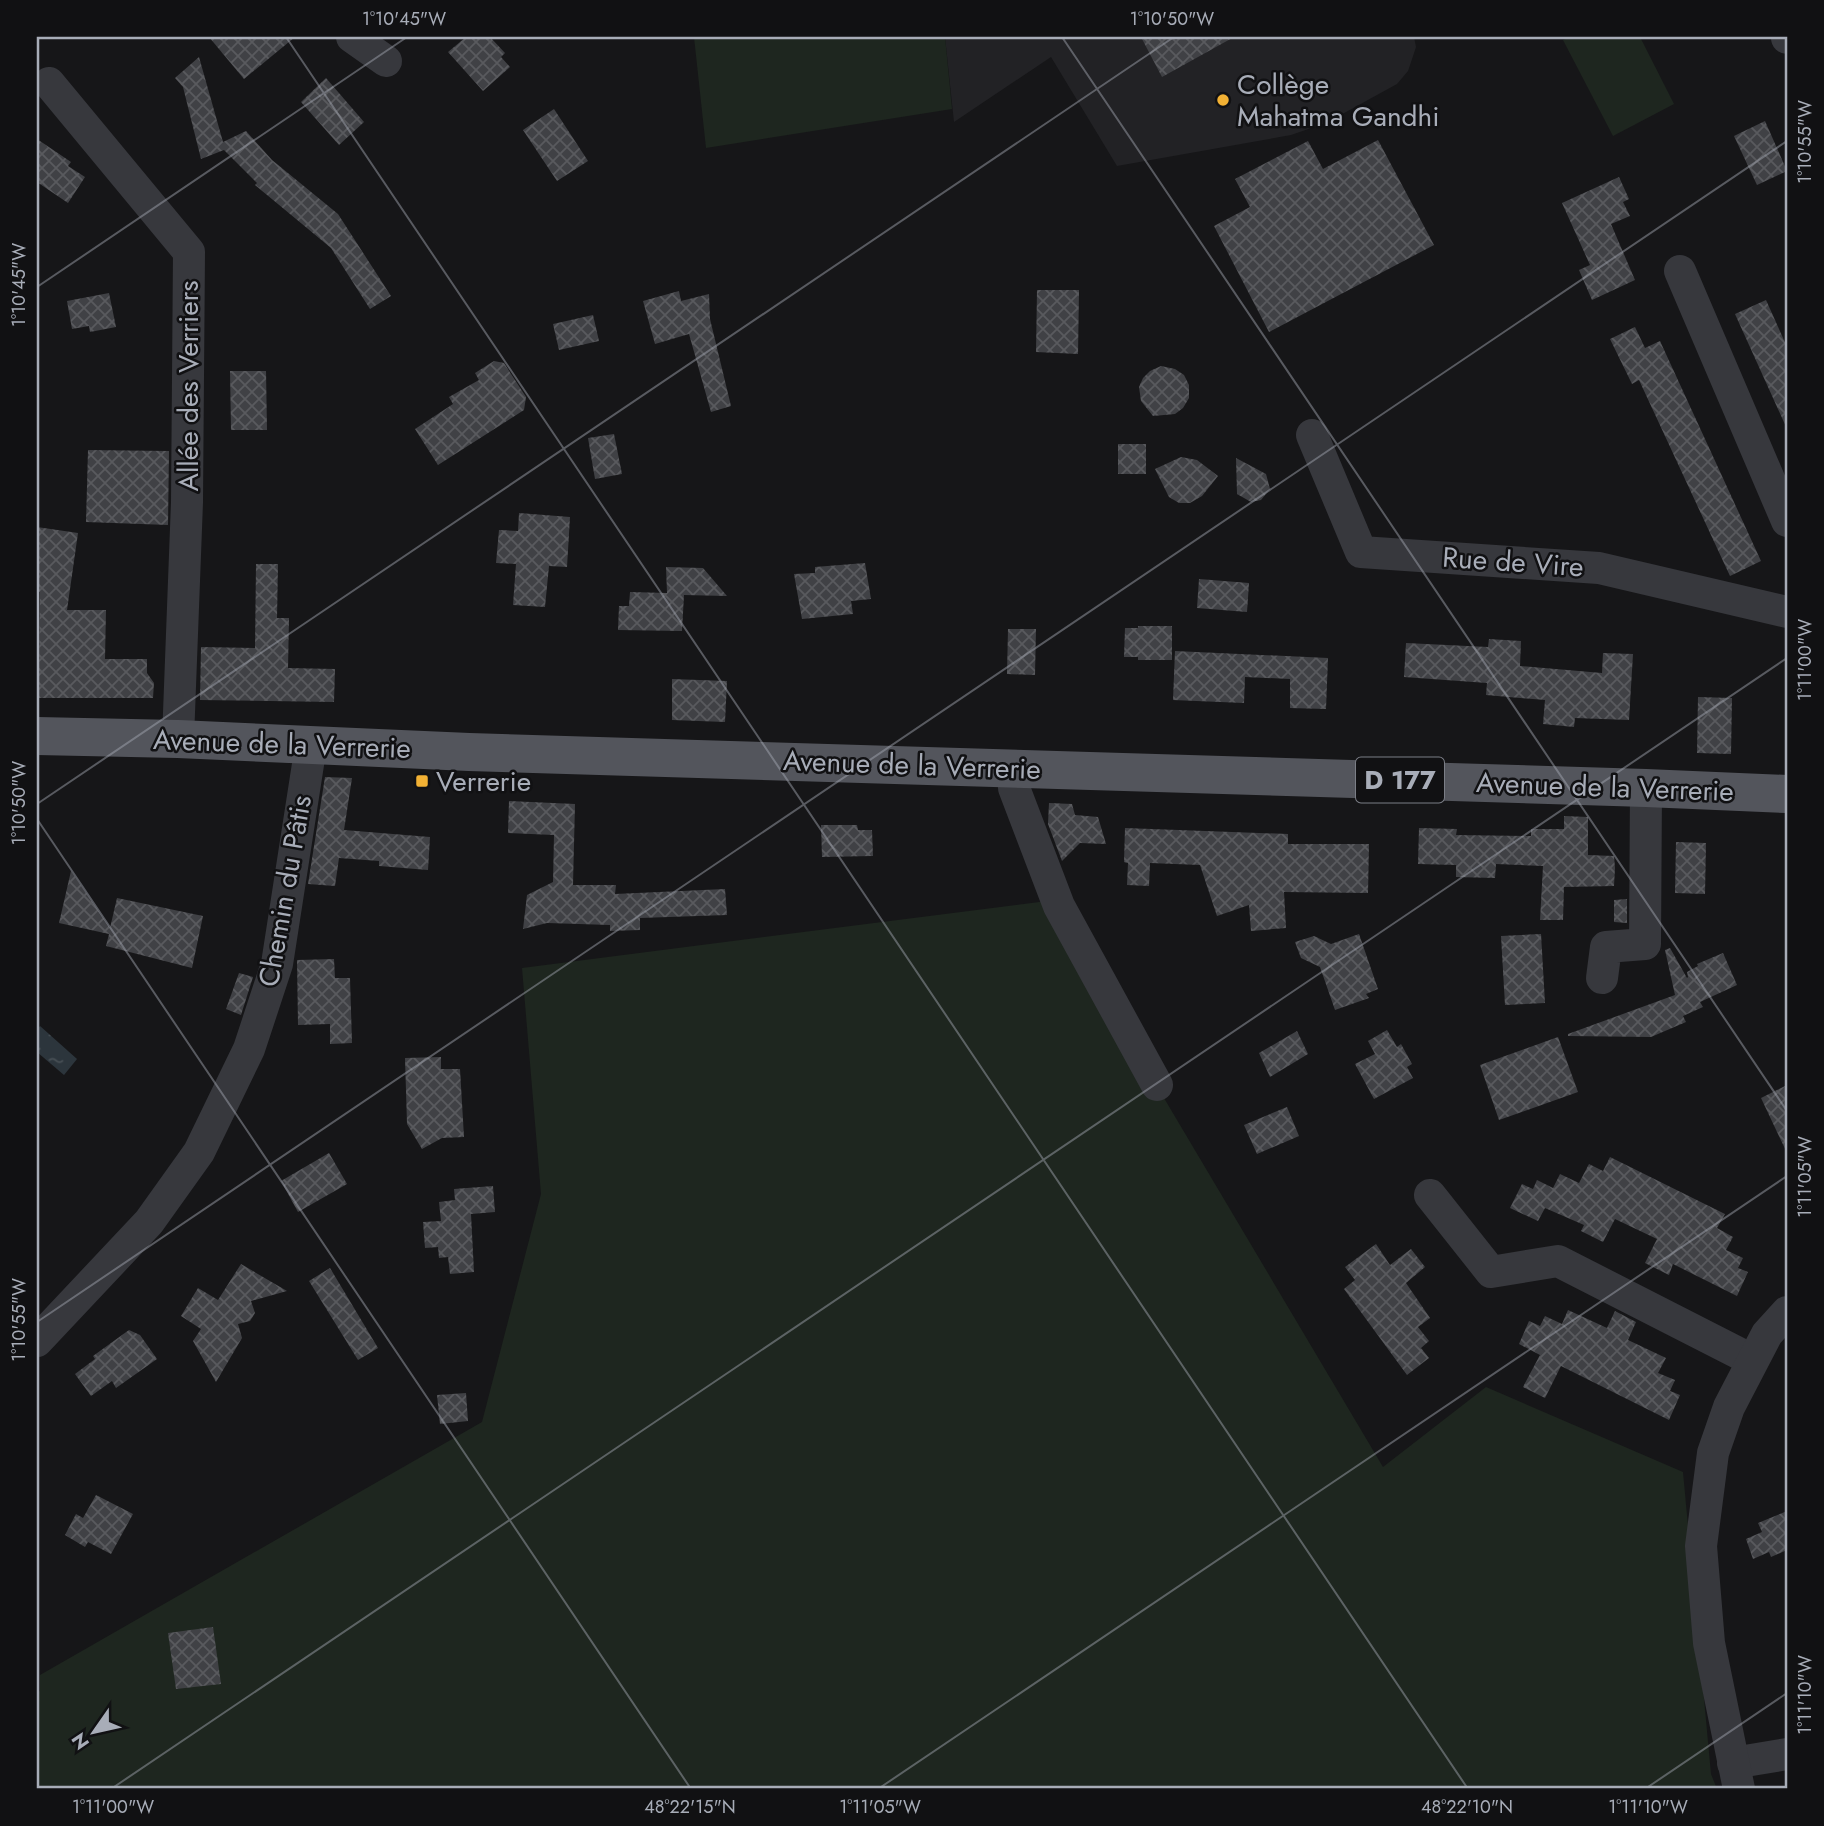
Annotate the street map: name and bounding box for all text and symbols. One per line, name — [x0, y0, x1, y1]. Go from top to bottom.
text: 1°10'45"W — [362, 6, 446, 32]
text: 1°10'50"W — [1130, 6, 1214, 32]
place label: Collège Mahatma Gandhi — [1237, 64, 1440, 137]
marker: Collège Mahatma Gandhi — [1215, 92, 1231, 108]
text: 1°10'55"W — [1792, 100, 1818, 184]
text: 1°10'45"W — [6, 243, 32, 327]
street label: Allée des Verriers — [168, 280, 209, 492]
street label: Rue de Vire — [1441, 537, 1585, 587]
text: 1°11'00"W — [1792, 619, 1818, 701]
street label: Avenue de la Verrerie — [152, 719, 412, 769]
street label: Avenue de la Verrerie — [782, 740, 1042, 790]
road number: D 177 — [1356, 758, 1444, 802]
text: 1°10'50"W — [6, 761, 32, 845]
place label: Verrerie — [436, 761, 531, 802]
street label: Avenue de la Verrerie — [1475, 762, 1735, 812]
marker: Verrerie — [414, 773, 430, 789]
street label: Chemin du Pâtis — [248, 792, 322, 990]
text: 1°11'05"W — [1792, 1136, 1818, 1218]
text: 1°10'55"W — [6, 1278, 32, 1362]
text: 1°11'10"W — [1792, 1655, 1818, 1735]
north arrow — [60, 1696, 130, 1766]
text: N — [65, 1727, 96, 1755]
text: 1°11'00"W — [72, 1794, 154, 1820]
text: 48°22'15"N — [644, 1794, 736, 1820]
text: 1°11'05"W — [839, 1794, 921, 1820]
text: 48°22'10"N — [1421, 1794, 1513, 1820]
text: 1°11'10"W — [1608, 1794, 1688, 1820]

